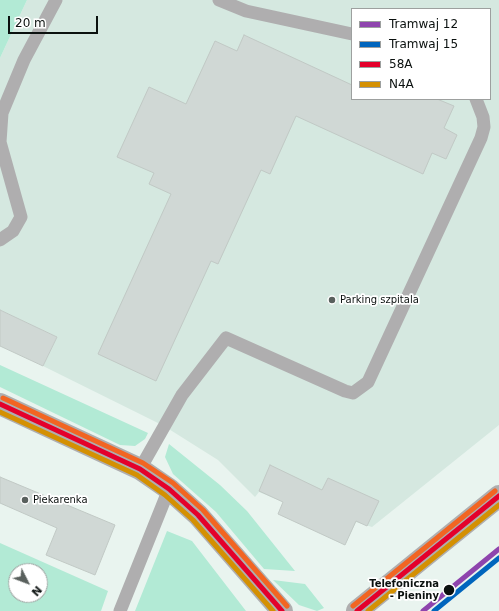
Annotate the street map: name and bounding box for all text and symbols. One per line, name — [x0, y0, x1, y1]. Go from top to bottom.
scale bar — [10, 8, 100, 34]
legend — [351, 8, 491, 100]
text: 20 m — [15, 16, 46, 30]
text: Tramwaj 12 — [389, 17, 458, 31]
text: Tramwaj 15 — [389, 37, 458, 51]
text: 58A — [389, 57, 412, 71]
text: N4A — [389, 77, 414, 91]
place label: Parking szpitala — [340, 294, 419, 306]
marker: Parking szpitala — [327, 295, 337, 305]
place label: Piekarenka — [33, 494, 88, 506]
marker: Piekarenka — [20, 495, 30, 505]
north arrow — [8, 563, 48, 603]
place label: Telefoniczna - Pieniny — [369, 578, 439, 602]
text: N — [29, 583, 44, 598]
marker: Telefoniczna - Pieniny — [442, 583, 456, 597]

